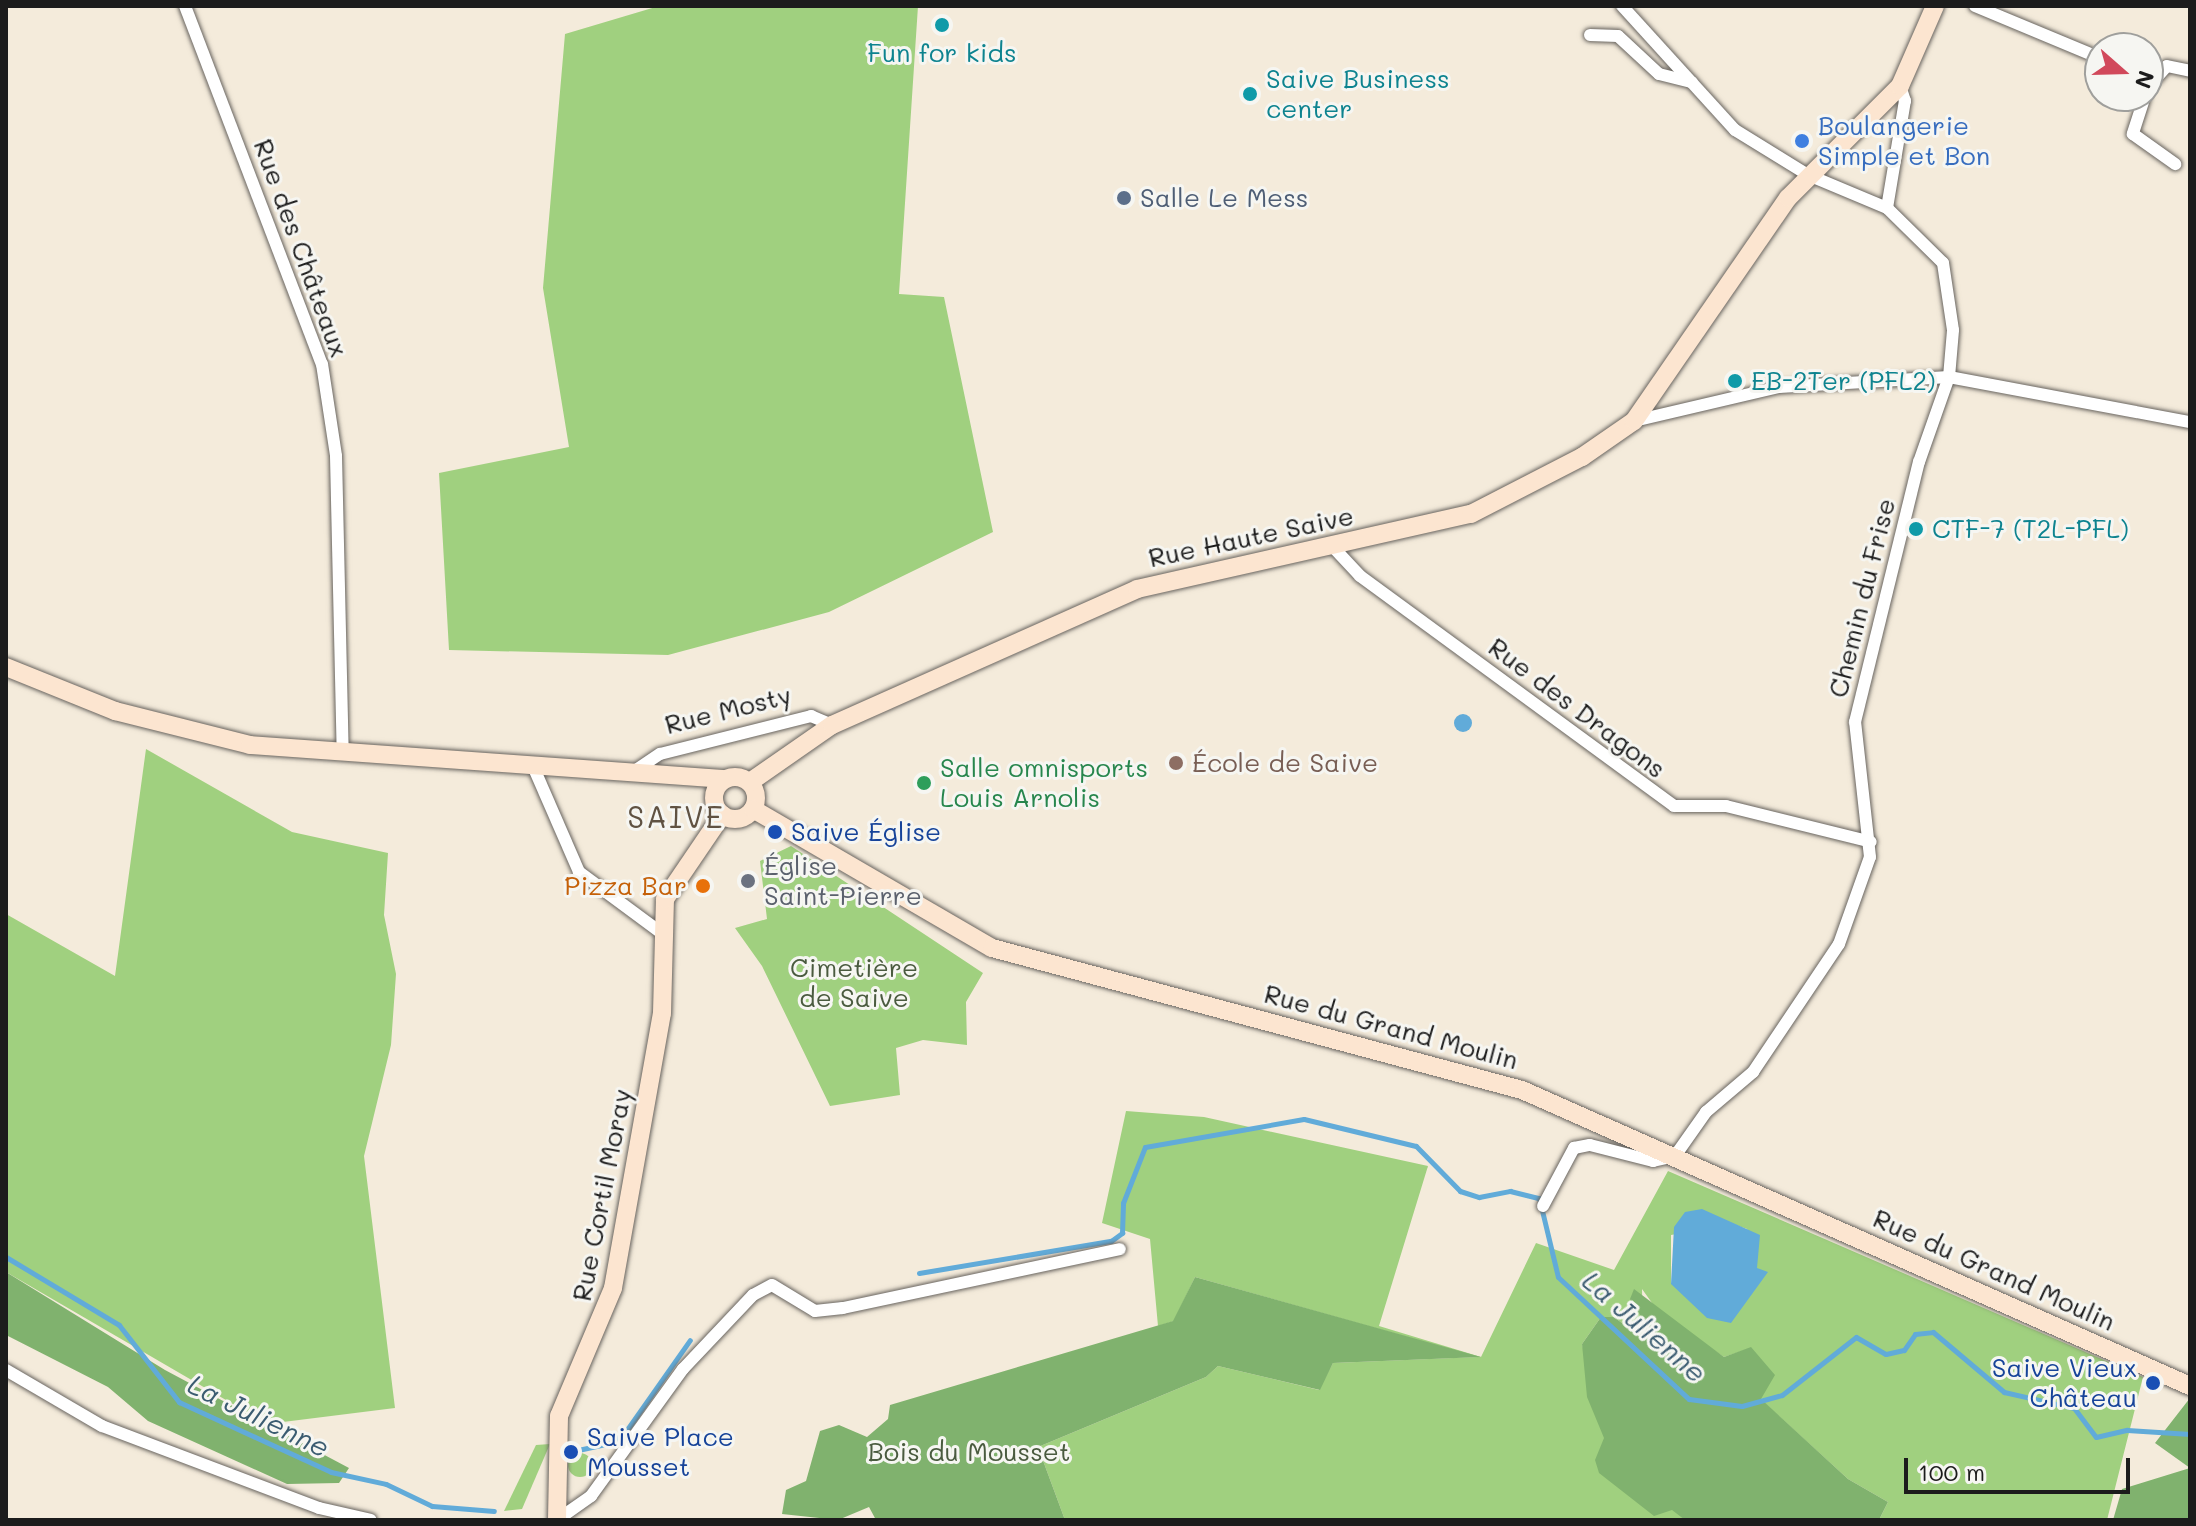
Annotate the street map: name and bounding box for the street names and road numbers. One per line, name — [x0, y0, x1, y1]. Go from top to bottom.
street label: Rue des Châteaux — [247, 135, 355, 361]
street label: Chemin du Frise — [1822, 495, 1902, 701]
street label: Rue Haute Saive — [1146, 500, 1356, 574]
street label: Rue des Dragons — [1482, 631, 1672, 785]
street label: Rue Mosty — [662, 679, 794, 741]
street label: Rue du Grand Moulin — [1261, 978, 1521, 1076]
street label: Rue Cortil Moray — [566, 1086, 638, 1304]
street label: Rue du Grand Moulin — [1868, 1203, 2120, 1337]

